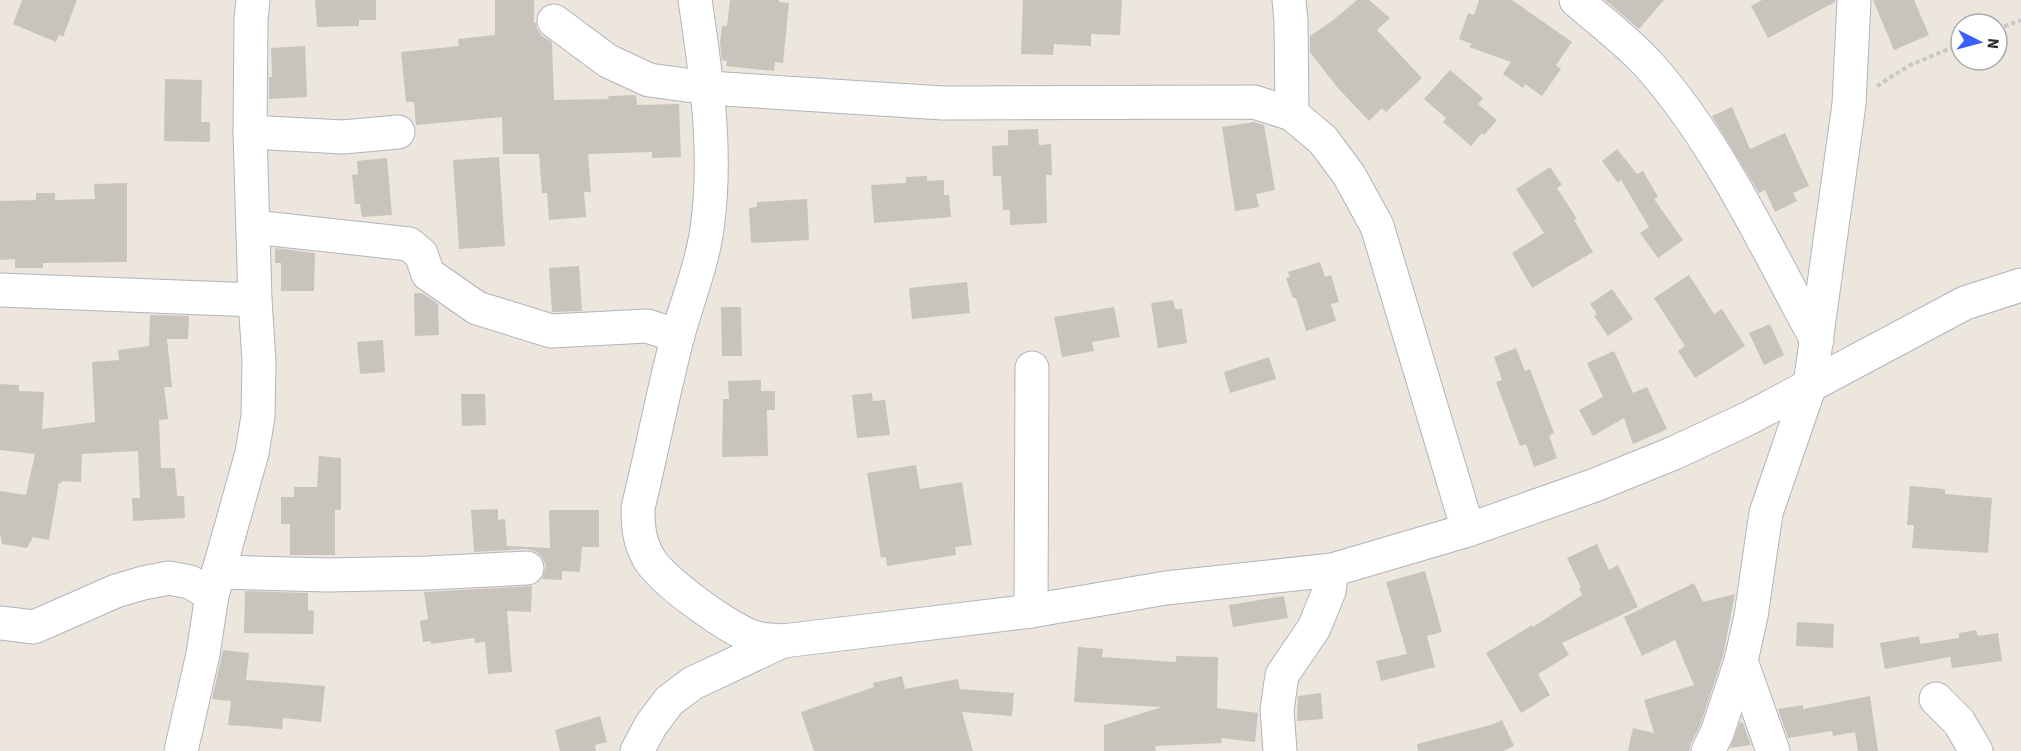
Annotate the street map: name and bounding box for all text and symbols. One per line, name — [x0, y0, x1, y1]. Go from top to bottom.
north arrow — [1949, 12, 2009, 72]
text: N — [1981, 37, 2004, 50]

